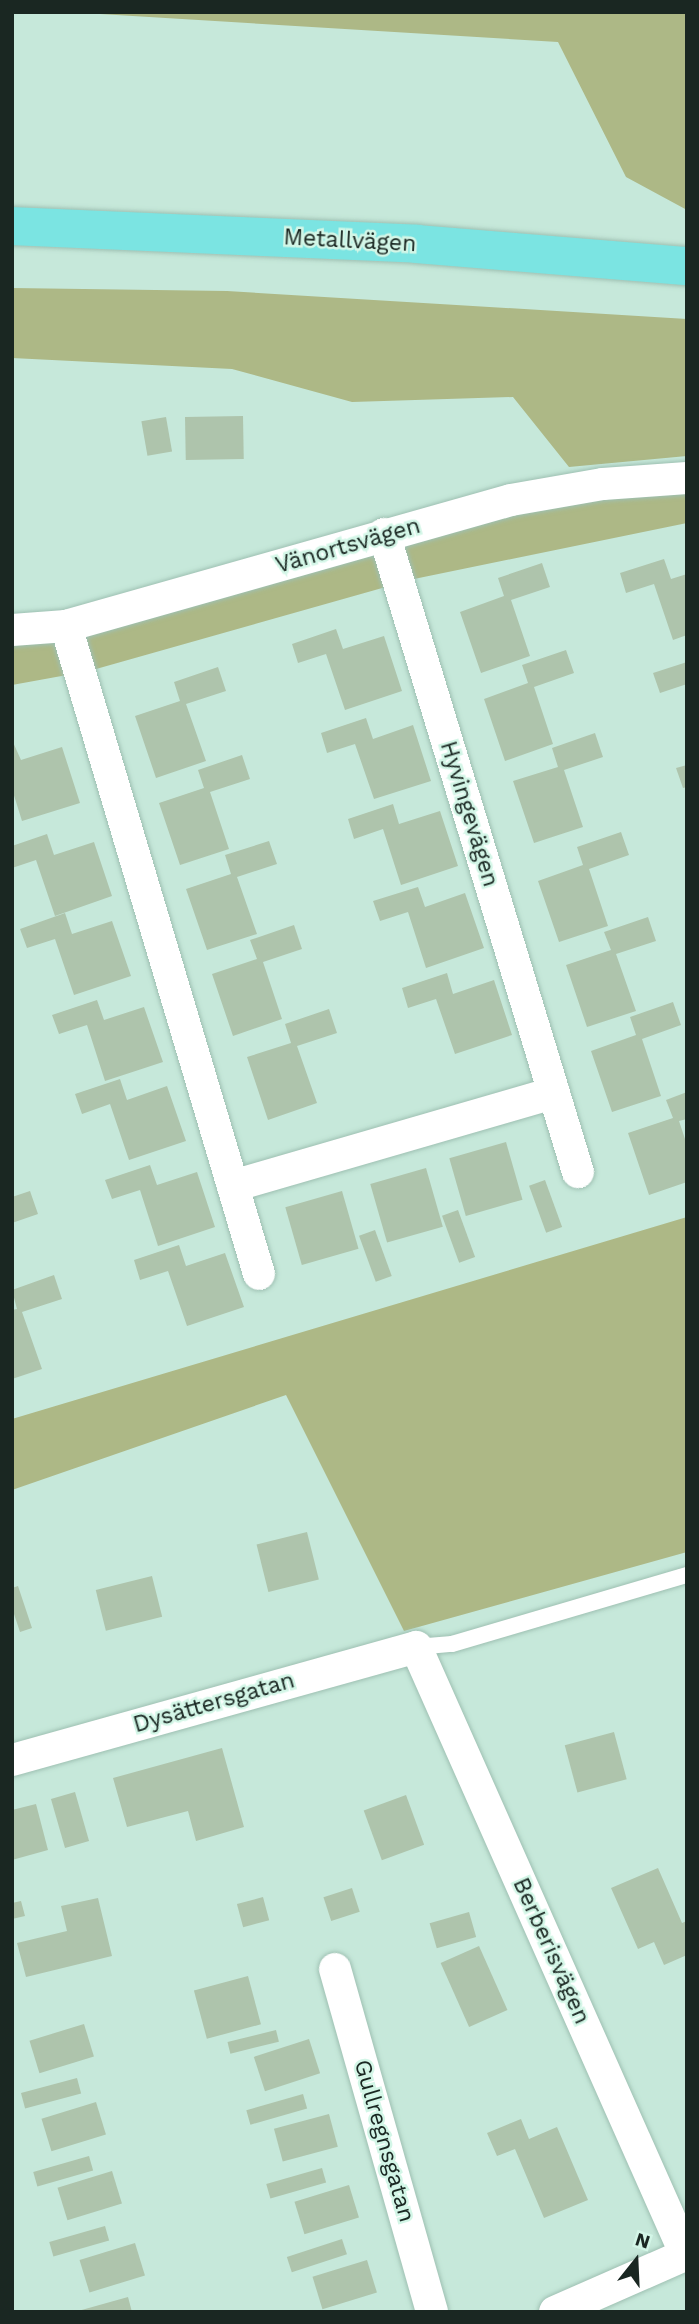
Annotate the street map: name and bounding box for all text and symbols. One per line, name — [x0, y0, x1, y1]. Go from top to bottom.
street label: Metallvägen — [283, 224, 417, 258]
street label: Vänortsvägen — [273, 512, 423, 580]
street label: Hyvingevägen — [434, 738, 504, 890]
street label: Dysättersgatan — [130, 1667, 298, 1739]
street label: Berberisvägen — [506, 1874, 596, 2028]
street label: Gullregnsgatan — [348, 2057, 420, 2225]
north arrow — [601, 2226, 671, 2296]
text: N — [632, 2227, 653, 2254]

